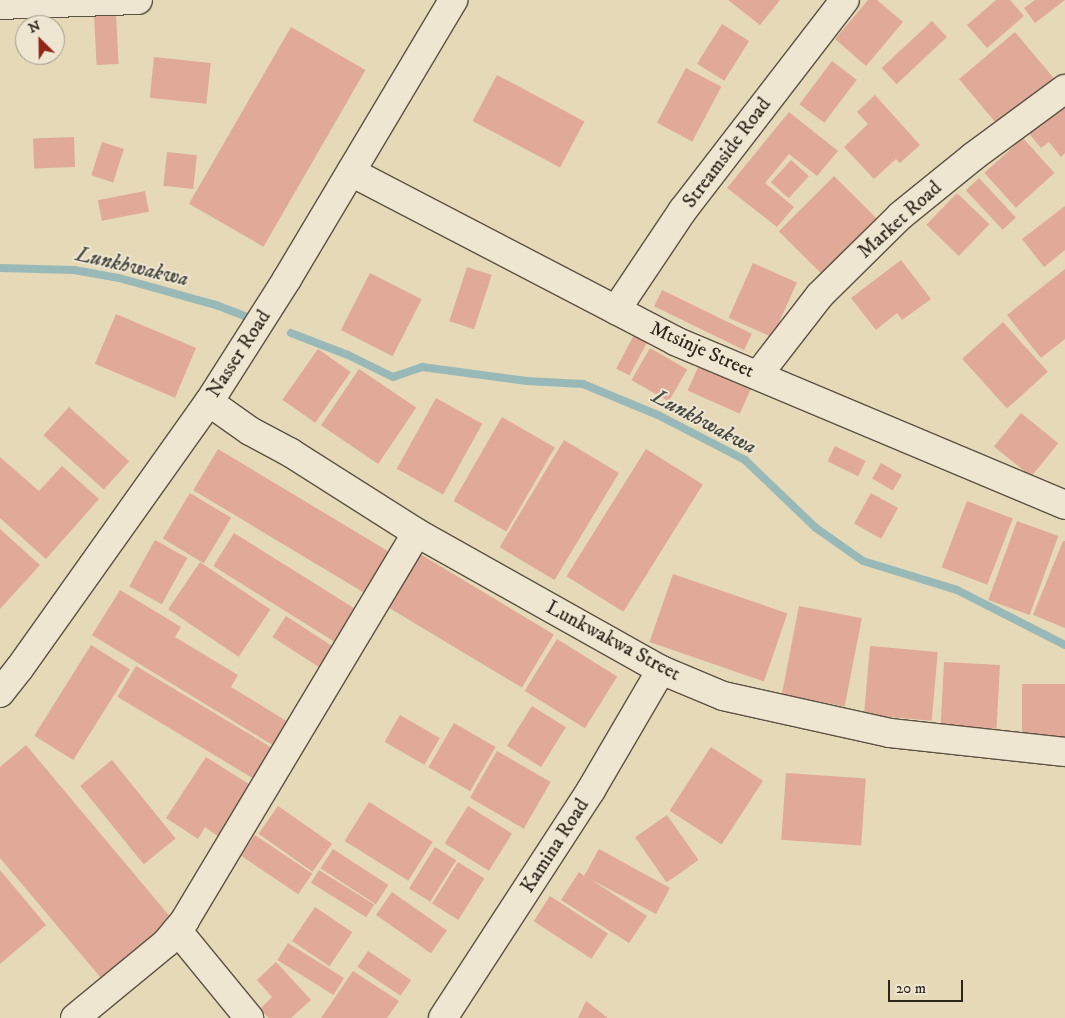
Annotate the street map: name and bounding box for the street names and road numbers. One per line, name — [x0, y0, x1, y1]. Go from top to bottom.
street label: Streamside Road — [678, 93, 776, 213]
street label: Market Road — [853, 176, 947, 264]
street label: Nasser Road — [202, 306, 276, 402]
street label: Mtsinje Street — [646, 316, 758, 384]
street label: Lunkwakwa Street — [542, 596, 684, 686]
street label: Kamina Road — [516, 794, 594, 898]

